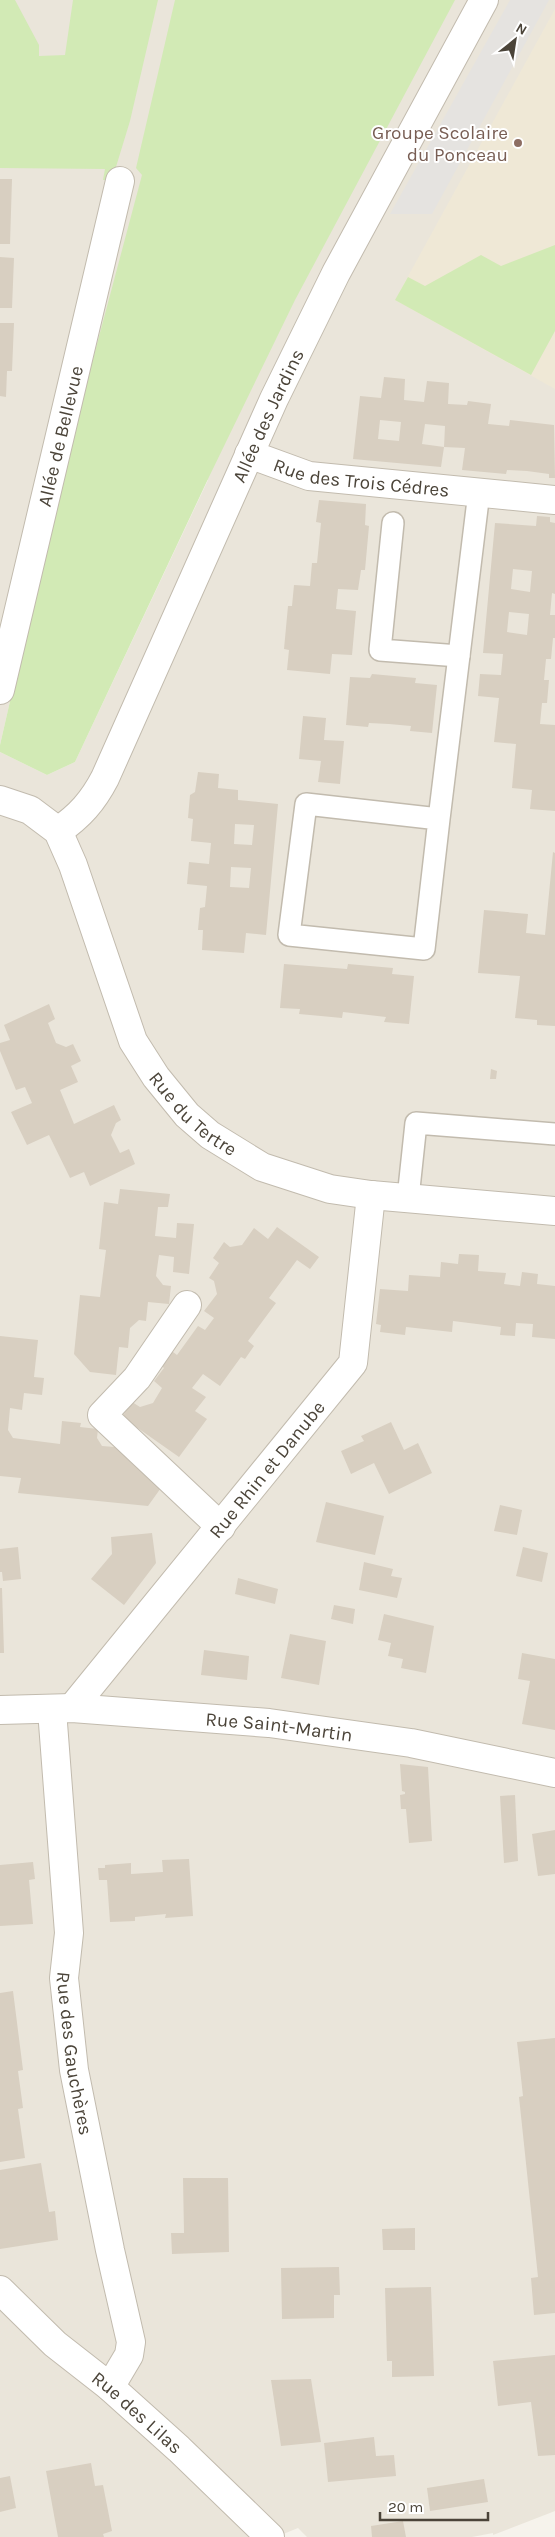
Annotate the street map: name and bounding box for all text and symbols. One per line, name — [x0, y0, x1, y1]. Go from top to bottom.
north arrow — [490, 15, 540, 65]
text: N — [513, 19, 530, 39]
place label: Groupe Scolaire du Ponceau — [372, 122, 508, 166]
marker: Groupe Scolaire du Ponceau — [512, 137, 524, 149]
street label: Allée des Jardins — [228, 346, 309, 486]
street label: Allée de Bellevue — [34, 364, 88, 509]
street label: Rue des Trois Cédres — [270, 454, 450, 502]
street label: Rue du Tertre — [144, 1068, 241, 1161]
street label: Rue Rhin et Danube — [205, 1397, 330, 1543]
street label: Rue Saint-Martin — [205, 1708, 354, 1747]
street label: Rue des Gauchères — [51, 1970, 97, 2137]
street label: Rue des Lilas — [87, 2367, 186, 2459]
scale bar — [380, 2490, 488, 2522]
text: 20 m — [388, 2498, 423, 2516]

